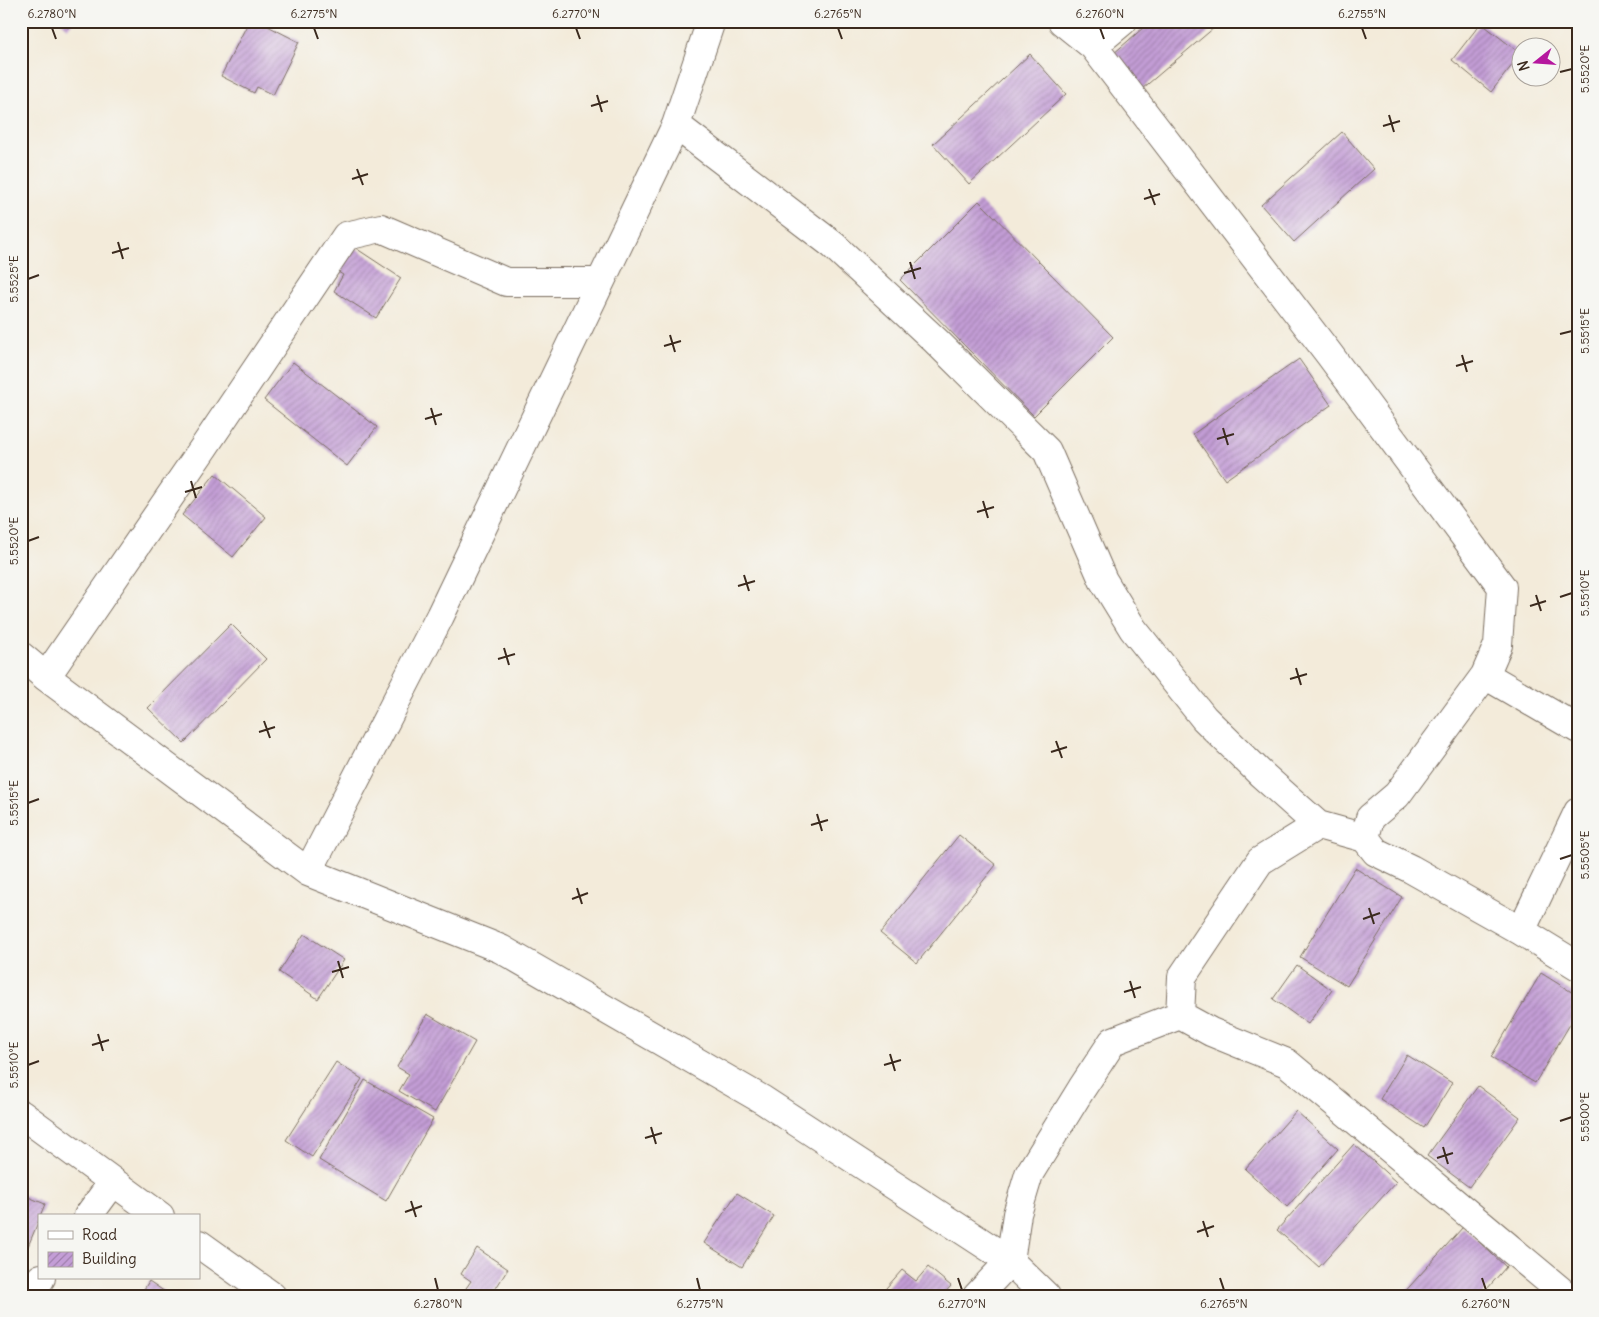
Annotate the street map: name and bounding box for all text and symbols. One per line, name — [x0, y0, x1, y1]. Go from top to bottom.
text: 6.2780°N — [28, 6, 76, 21]
text: 6.2775°N — [291, 6, 337, 21]
text: 6.2770°N — [552, 6, 600, 21]
text: 6.2765°N — [814, 6, 862, 21]
text: 6.2760°N — [1076, 6, 1124, 21]
text: 6.2755°N — [1338, 6, 1386, 21]
north arrow — [1512, 38, 1562, 88]
text: 5.5520°E — [1577, 45, 1592, 93]
text: N — [1514, 59, 1534, 73]
text: 5.5525°E — [6, 255, 21, 303]
text: 5.5515°E — [1577, 308, 1592, 354]
text: 5.5520°E — [6, 517, 21, 565]
text: 5.5510°E — [1577, 570, 1592, 616]
text: 5.5515°E — [6, 780, 21, 826]
text: 5.5505°E — [1577, 830, 1592, 880]
text: 5.5510°E — [6, 1042, 21, 1088]
text: 5.5500°E — [1577, 1092, 1592, 1142]
legend — [38, 1214, 200, 1280]
text: Road — [82, 1225, 117, 1244]
text: Building — [82, 1249, 137, 1268]
text: 6.2780°N — [414, 1296, 462, 1311]
text: 6.2775°N — [677, 1296, 723, 1311]
text: 6.2770°N — [938, 1296, 986, 1311]
text: 6.2765°N — [1200, 1296, 1248, 1311]
text: 6.2760°N — [1462, 1296, 1510, 1311]

